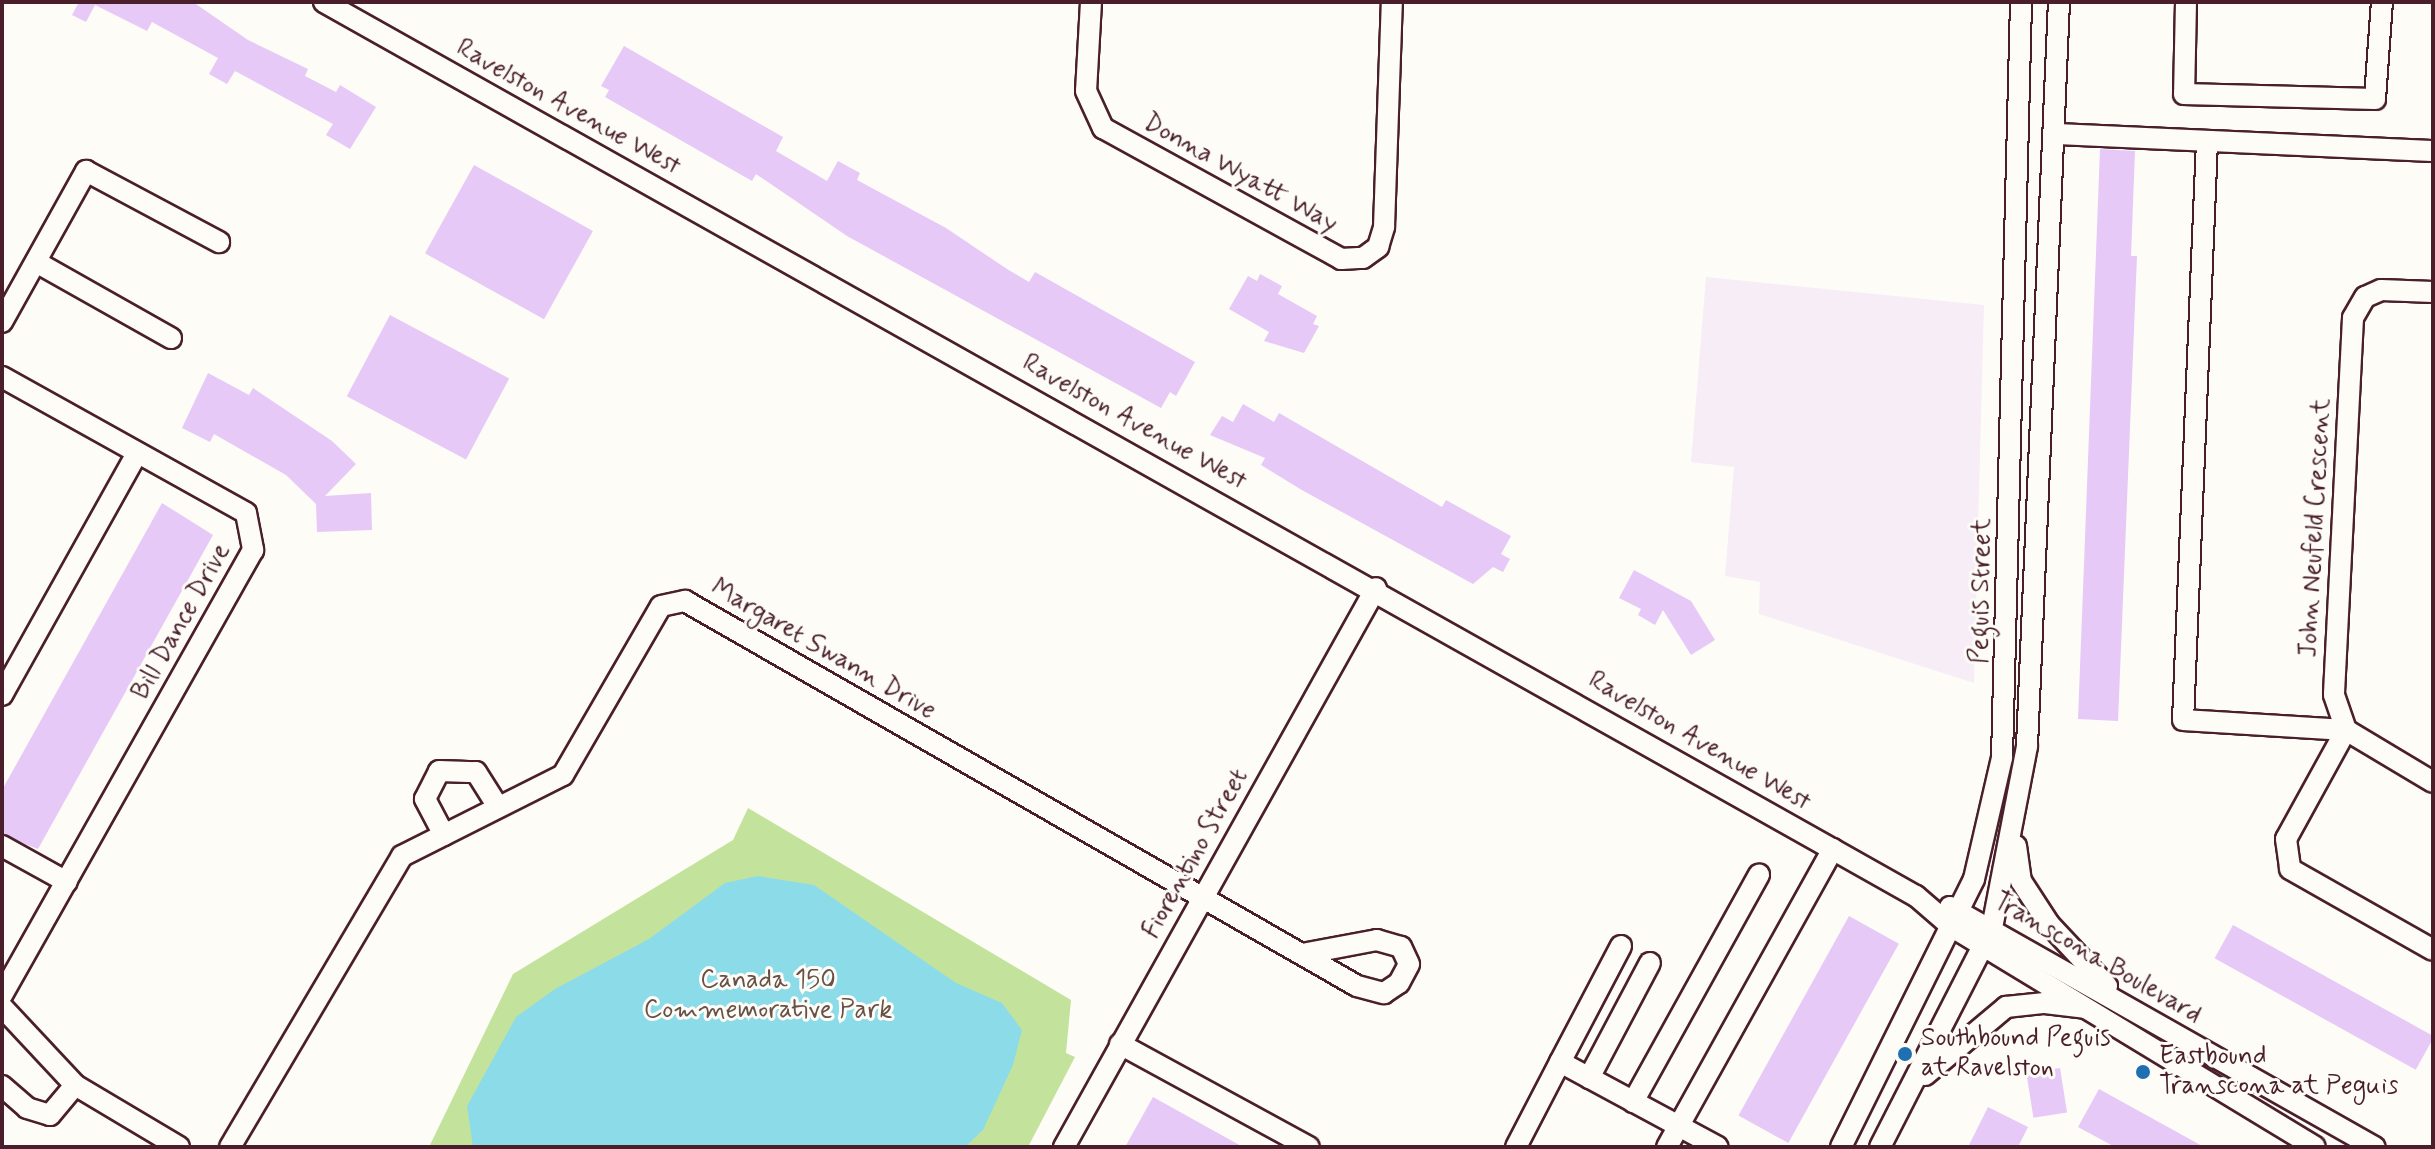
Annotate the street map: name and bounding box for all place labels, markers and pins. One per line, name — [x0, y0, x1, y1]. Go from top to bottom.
place label: Southbound Peguis at Ravelston — [1921, 1023, 2110, 1084]
place label: Eastbound Transcona at Peguis — [2159, 1041, 2390, 1102]
marker: Southbound Peguis at Ravelston — [1896, 1045, 1914, 1063]
marker: Eastbound Transcona at Peguis — [2134, 1063, 2152, 1081]

